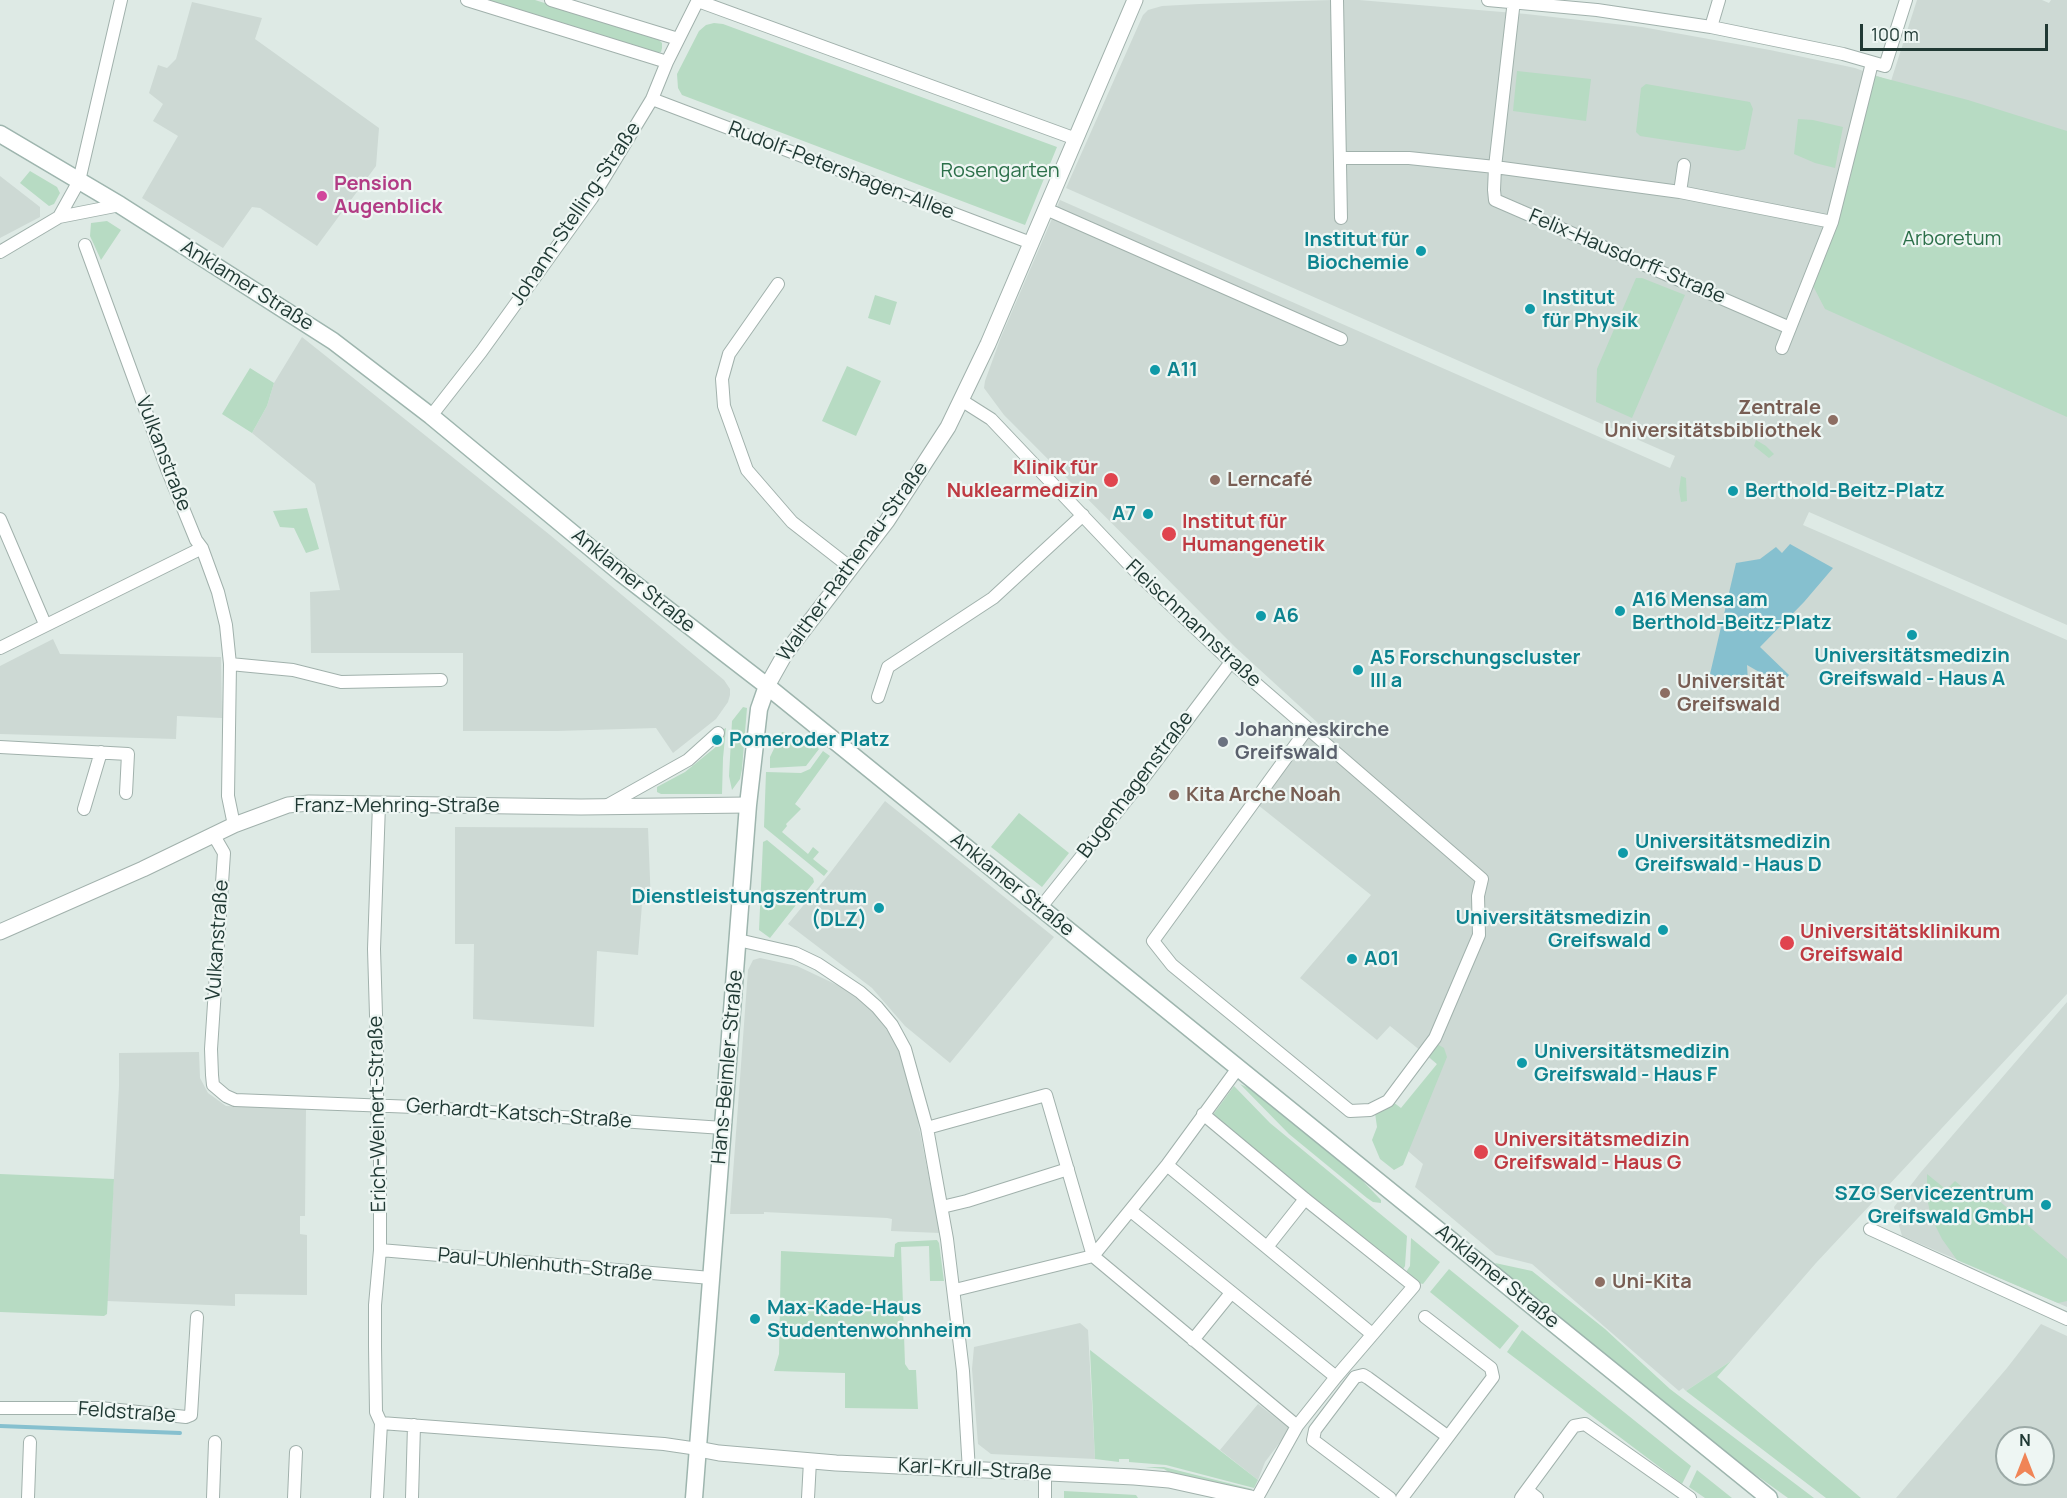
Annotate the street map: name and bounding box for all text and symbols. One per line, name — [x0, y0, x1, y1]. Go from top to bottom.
scale bar — [1863, 12, 2050, 50]
text: 100 m — [1871, 22, 1919, 46]
street label: Rudolf-Petershagen-Allee — [725, 117, 957, 225]
street label: Johann-Stelling-Straße — [506, 118, 646, 310]
park label: Rosengarten — [940, 159, 1060, 183]
place label: Pension Augenblick — [334, 172, 442, 219]
marker: Pension Augenblick — [315, 189, 329, 203]
street label: Felix-Hausdorff-Straße — [1525, 205, 1729, 309]
park label: Arboretum — [1902, 227, 2002, 251]
place label: Institut für Biochemie — [1304, 228, 1409, 275]
street label: Anklamer Straße — [176, 236, 318, 336]
marker: Institut für Biochemie — [1414, 244, 1428, 258]
place label: Institut für Physik — [1542, 286, 1638, 333]
marker: Institut für Physik — [1523, 302, 1537, 316]
place label: A11 — [1167, 358, 1198, 382]
marker: A11 — [1148, 363, 1162, 377]
street label: Vulkanstraße — [130, 393, 196, 515]
place label: Zentrale Universitätsbibliothek — [1604, 396, 1821, 443]
marker: Zentrale Universitätsbibliothek — [1826, 413, 1840, 427]
place label: Klinik für Nuklearmedizin — [947, 456, 1098, 503]
street label: Walther-Rathenau-Straße — [772, 457, 934, 667]
place label: Lerncafé — [1227, 468, 1312, 492]
marker: Klinik für Nuklearmedizin — [1102, 471, 1120, 489]
marker: Lerncafé — [1208, 473, 1222, 487]
place label: Berthold-Beitz-Platz — [1745, 479, 1945, 503]
marker: Berthold-Beitz-Platz — [1726, 484, 1740, 498]
place label: A7 — [1112, 502, 1136, 526]
marker: A7 — [1141, 507, 1155, 521]
place label: Institut für Humangenetik — [1182, 510, 1324, 557]
street label: Anklamer Straße — [566, 524, 700, 638]
marker: Institut für Humangenetik — [1160, 525, 1178, 543]
street label: Fleischmannstraße — [1120, 555, 1266, 693]
place label: A16 Mensa am Berthold-Beitz-Platz — [1632, 588, 1832, 635]
place label: A6 — [1273, 604, 1299, 628]
marker: A16 Mensa am Berthold-Beitz-Platz — [1613, 604, 1627, 618]
marker: A6 — [1254, 609, 1268, 623]
marker: Universitätsmedizin Greifswald - Haus A — [1905, 628, 1919, 642]
place label: Universitätsmedizin Greifswald - Haus A — [1814, 644, 2010, 691]
place label: A5 Forschungscluster III a — [1370, 646, 1581, 693]
marker: A5 Forschungscluster III a — [1351, 663, 1365, 677]
place label: Universität Greifswald — [1677, 670, 1785, 717]
marker: Universität Greifswald — [1658, 686, 1672, 700]
street label: Bugenhagenstraße — [1073, 707, 1199, 863]
place label: Johanneskirche Greifswald — [1235, 718, 1389, 765]
place label: Pomeroder Platz — [729, 728, 890, 752]
marker: Pomeroder Platz — [710, 733, 724, 747]
marker: Johanneskirche Greifswald — [1216, 735, 1230, 749]
place label: Kita Arche Noah — [1186, 783, 1341, 807]
marker: Kita Arche Noah — [1167, 788, 1181, 802]
street label: Franz-Mehring-Straße — [294, 794, 500, 818]
street label: Anklamer Straße — [945, 828, 1079, 942]
place label: Universitätsmedizin Greifswald - Haus D — [1635, 830, 1831, 877]
marker: Universitätsmedizin Greifswald - Haus D — [1616, 846, 1630, 860]
street label: Vulkanstraße — [202, 879, 234, 1001]
place label: Dienstleistungszentrum (DLZ) — [631, 885, 867, 932]
marker: Dienstleistungszentrum (DLZ) — [872, 901, 886, 915]
place label: Universitätsmedizin Greifswald — [1455, 906, 1651, 953]
place label: Universitätsklinikum Greifswald — [1800, 920, 2000, 967]
marker: Universitätsmedizin Greifswald — [1656, 923, 1670, 937]
marker: Universitätsklinikum Greifswald — [1778, 934, 1796, 952]
place label: A01 — [1364, 947, 1399, 971]
marker: A01 — [1345, 952, 1359, 966]
street label: Hans-Beimler-Straße — [708, 969, 748, 1165]
street label: Erich-Weinert-Straße — [364, 1015, 392, 1213]
place label: Universitätsmedizin Greifswald - Haus F — [1534, 1040, 1730, 1087]
marker: Universitätsmedizin Greifswald - Haus F — [1515, 1056, 1529, 1070]
street label: Gerhardt-Katsch-Straße — [405, 1094, 633, 1134]
place label: Universitätsmedizin Greifswald - Haus G — [1494, 1128, 1690, 1175]
marker: Universitätsmedizin Greifswald - Haus G — [1472, 1143, 1490, 1161]
place label: SZG Servicezentrum Greifswald GmbH — [1835, 1182, 2034, 1229]
marker: SZG Servicezentrum Greifswald GmbH — [2039, 1198, 2053, 1212]
street label: Anklamer Straße — [1430, 1220, 1564, 1334]
street label: Paul-Uhlenhuth-Straße — [437, 1244, 653, 1286]
place label: Uni-Kita — [1612, 1270, 1692, 1294]
marker: Uni-Kita — [1593, 1275, 1607, 1289]
place label: Max-Kade-Haus Studentenwohnheim — [767, 1296, 971, 1343]
marker: Max-Kade-Haus Studentenwohnheim — [748, 1312, 762, 1326]
street label: Feldstraße — [77, 1398, 177, 1428]
north arrow — [1995, 1426, 2055, 1486]
text: N — [2019, 1429, 2031, 1451]
street label: Karl-Krull-Straße — [898, 1454, 1052, 1486]

